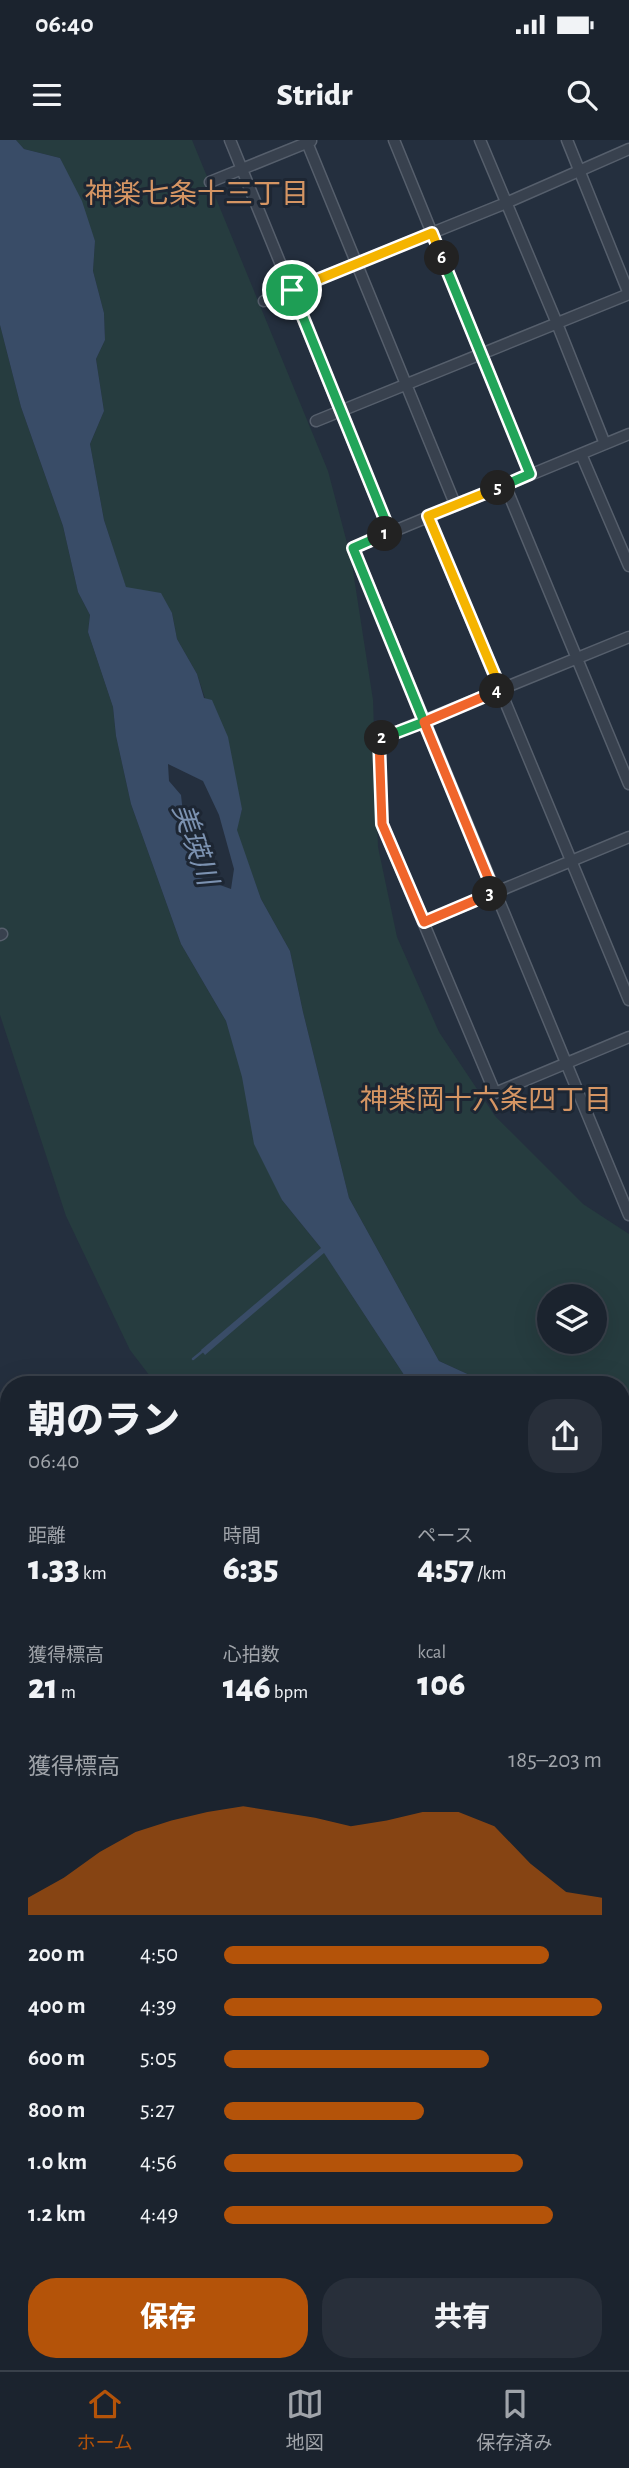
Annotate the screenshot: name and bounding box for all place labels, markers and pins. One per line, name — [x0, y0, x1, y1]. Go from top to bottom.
pin: 6 — [424, 240, 460, 276]
pin — [262, 260, 322, 320]
pin: 5 — [480, 470, 516, 506]
pin: 1 — [368, 516, 402, 552]
pin: 4 — [480, 674, 514, 708]
pin: 2 — [364, 720, 400, 756]
pin: 3 — [472, 876, 508, 912]

